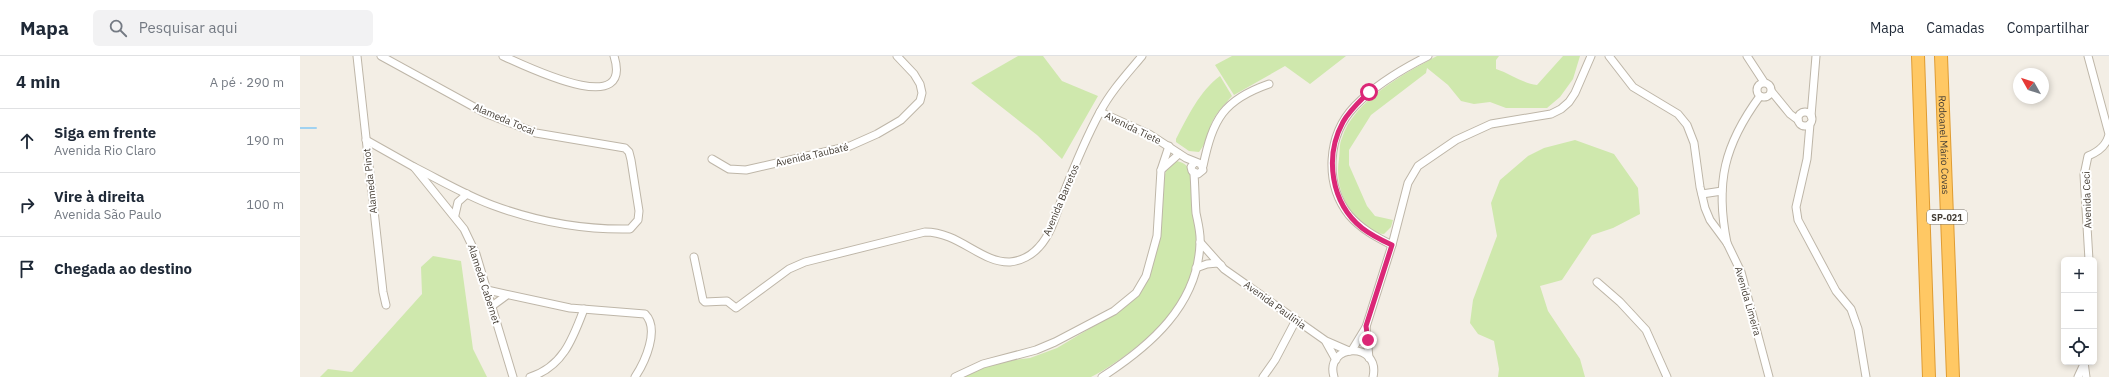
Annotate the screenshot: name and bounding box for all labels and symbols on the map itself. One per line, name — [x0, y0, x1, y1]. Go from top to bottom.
north arrow — [2013, 68, 2049, 104]
route start — [1360, 83, 1378, 101]
street label: Rodoanel Mário Covas — [1936, 95, 1953, 195]
street label: Alameda Tocai — [471, 100, 537, 138]
street label: Avenida Tiete — [1103, 109, 1164, 147]
street label: Avenida Taubaté — [774, 140, 850, 170]
street label: Alameda Pinot — [360, 147, 380, 214]
street label: Avenida Barretos — [1040, 162, 1082, 238]
street label: Avenida Ceci — [2080, 171, 2094, 229]
road number: SP-021 — [1927, 210, 1967, 224]
street label: Alameda Cabernet — [465, 242, 503, 326]
street label: Avenida Limeira — [1732, 265, 1764, 338]
street label: Avenida Paulínia — [1241, 278, 1309, 332]
route end — [1359, 331, 1377, 349]

